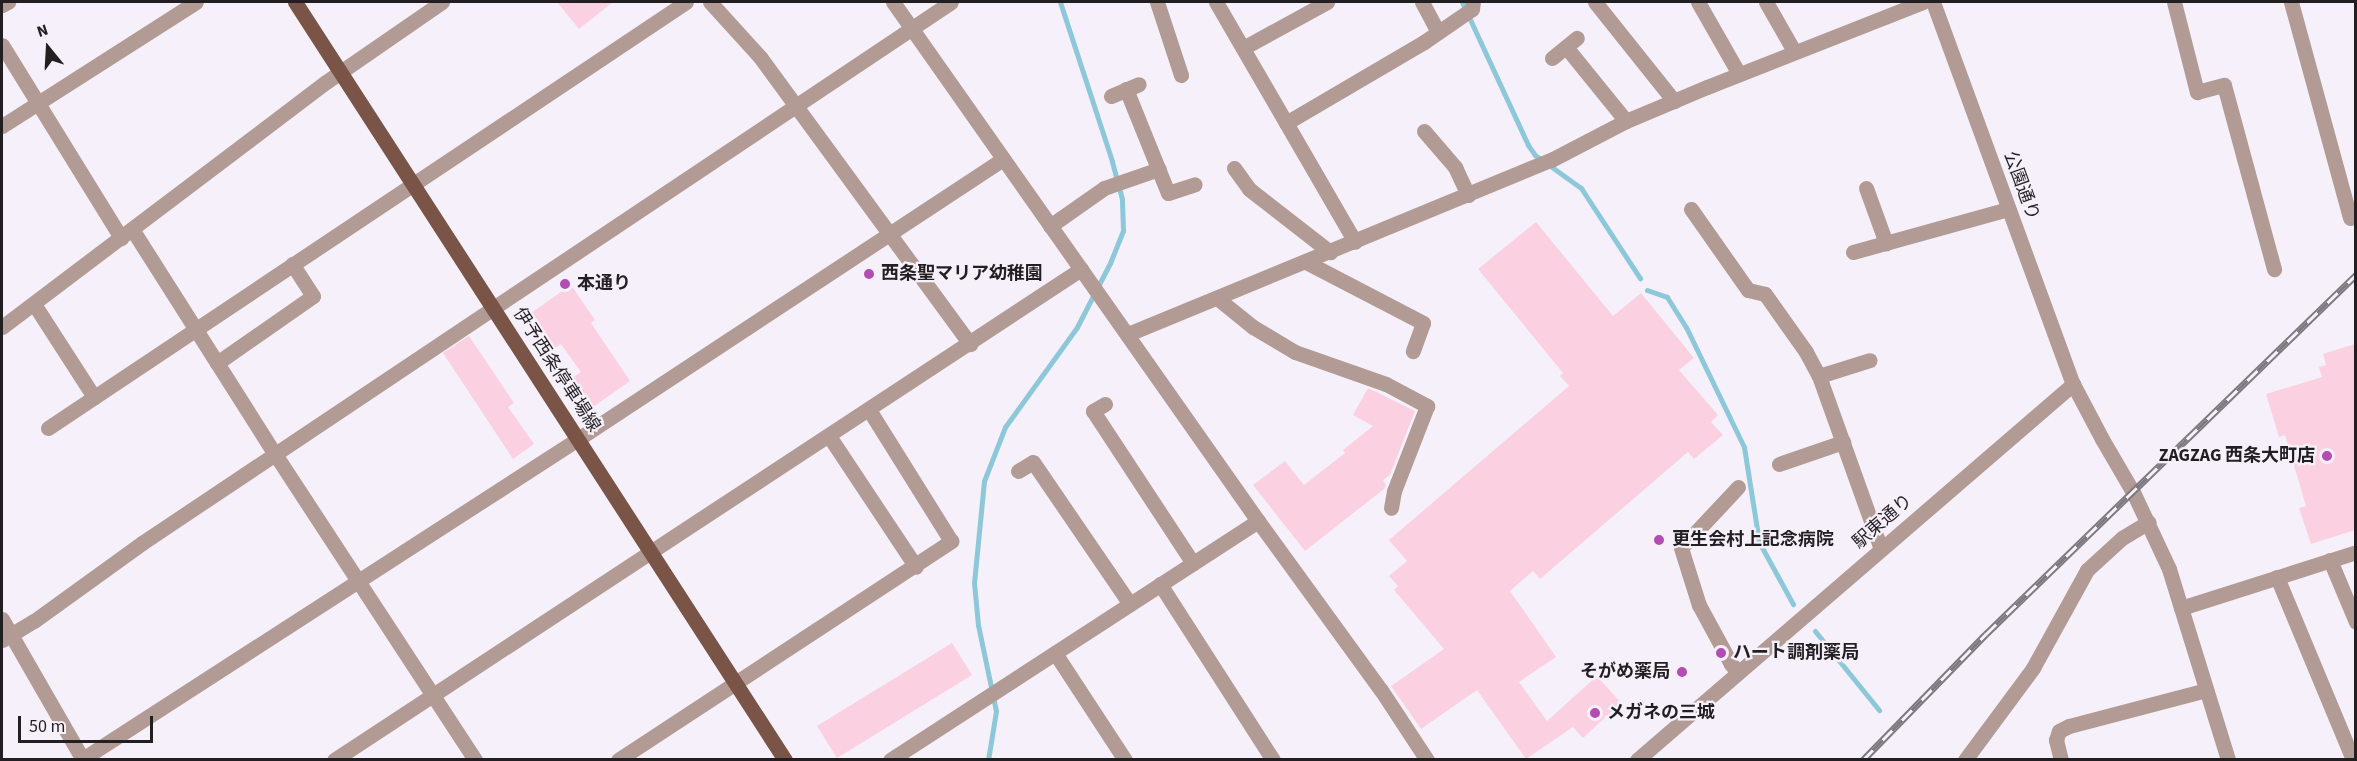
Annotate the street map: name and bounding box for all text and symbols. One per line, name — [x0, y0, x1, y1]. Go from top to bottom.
north arrow — [18, 18, 78, 78]
text: N — [34, 19, 51, 43]
street label: 公園通り — [1999, 148, 2043, 224]
place label: 西条聖マリア幼稚園 — [881, 263, 1043, 285]
marker: 西条聖マリア幼稚園 — [862, 267, 876, 281]
place label: 本通り — [577, 273, 631, 295]
marker: 本通り — [558, 277, 572, 291]
street label: 伊予西条停車場線 — [508, 304, 604, 436]
place label: ZAGZAG 西条大町店 — [2159, 445, 2315, 467]
marker: ZAGZAG 西条大町店 — [2320, 449, 2334, 463]
street label: 駅東通り — [1849, 490, 1917, 554]
place label: 更生会村上記念病院 — [1672, 529, 1834, 551]
marker: 更生会村上記念病院 — [1650, 531, 1668, 549]
place label: ハート調剤薬局 — [1733, 642, 1859, 664]
marker: ハート調剤薬局 — [1714, 646, 1728, 660]
place label: そがめ薬局 — [1580, 661, 1670, 683]
marker: そがめ薬局 — [1675, 665, 1689, 679]
place label: メガネの三城 — [1607, 702, 1715, 724]
scale bar — [21, 704, 156, 742]
marker: メガネの三城 — [1588, 706, 1602, 720]
text: 50 m — [29, 714, 65, 739]

